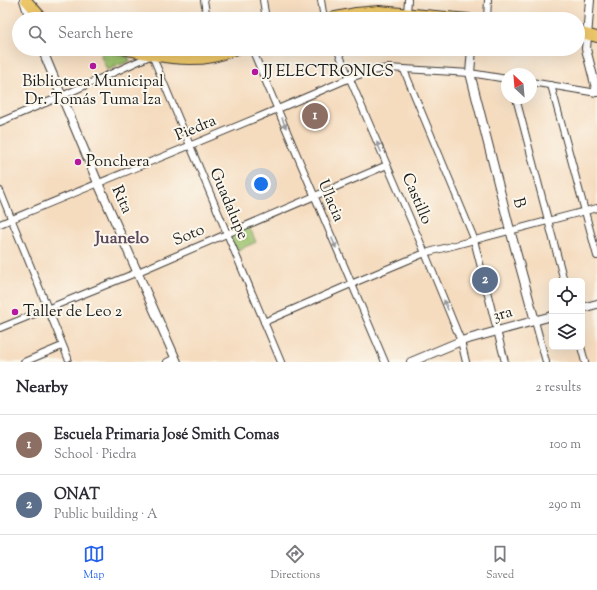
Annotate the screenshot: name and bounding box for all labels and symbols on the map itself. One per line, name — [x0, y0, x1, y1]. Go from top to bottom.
marker: Biblioteca Municipal Dr. Tomás Tuma Iza — [88, 61, 98, 71]
place label: JJ ELECTRONICS — [262, 61, 394, 84]
marker: JJ ELECTRONICS — [250, 67, 260, 77]
north arrow — [501, 68, 537, 104]
place label: Biblioteca Municipal Dr. Tomás Tuma Iza — [22, 71, 164, 112]
pin: 1 — [302, 101, 328, 131]
street label: Piedra — [172, 110, 221, 148]
one-way arrow — [281, 118, 287, 129]
one-way arrow — [376, 141, 382, 153]
place label: Ponchera — [86, 151, 150, 174]
marker: Ponchera — [73, 157, 83, 167]
street label: Guadalupe — [203, 165, 253, 243]
street label: Castillo — [395, 170, 437, 229]
your location — [251, 174, 271, 194]
street label: Ulacia — [311, 176, 349, 226]
street label: Rita — [105, 182, 138, 218]
street label: B — [506, 195, 530, 211]
street label: Soto — [170, 219, 209, 253]
district label: Juanelo — [93, 227, 149, 251]
one-way arrow — [332, 238, 338, 250]
pin: 2 — [472, 265, 498, 295]
one-way arrow — [443, 299, 449, 311]
place label: Taller de Leo 2 — [23, 301, 123, 324]
street label: 3ra — [490, 301, 516, 329]
marker: Taller de Leo 2 — [10, 307, 20, 317]

